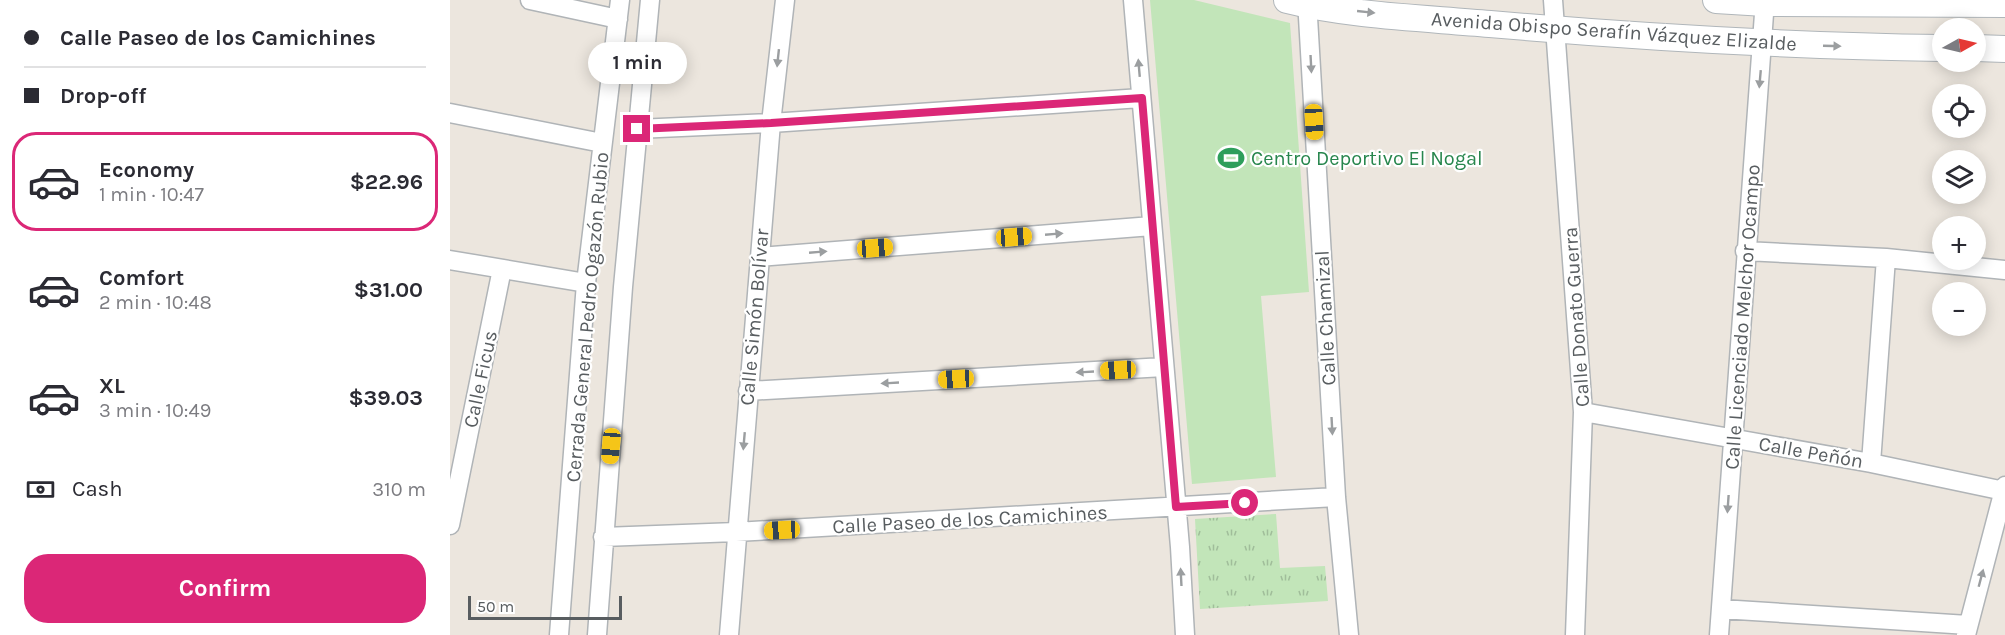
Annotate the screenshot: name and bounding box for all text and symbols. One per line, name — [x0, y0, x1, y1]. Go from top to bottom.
one-way arrow — [1356, 7, 1375, 17]
street label: Avenida Obispo Serafín Vázquez Elizalde — [1430, 7, 1797, 56]
north arrow — [1932, 18, 1986, 72]
map controls — [1932, 18, 1986, 336]
text: Calle Paseo de los Camichines — [60, 25, 376, 51]
one-way arrow — [1823, 41, 1842, 51]
callout: 1 min — [588, 42, 687, 84]
one-way arrow — [774, 49, 783, 68]
text: 1 min — [612, 51, 663, 74]
one-way arrow — [1306, 54, 1315, 73]
one-way arrow — [1134, 59, 1144, 78]
one-way arrow — [1755, 70, 1765, 89]
text: Drop-off — [60, 83, 146, 109]
button: locate — [1932, 84, 1986, 138]
car — [1304, 104, 1324, 140]
route end — [623, 115, 650, 142]
sports icon: Centro Deportivo El Nogal — [1216, 143, 1246, 173]
place label: Centro Deportivo El Nogal — [1251, 147, 1483, 170]
button: layers — [1932, 150, 1986, 204]
street label: Cerrada General Pedro Ogazón Rubio — [562, 151, 613, 483]
icon: car — [27, 155, 81, 209]
text: Economy — [99, 157, 194, 183]
street label: Calle Licenciado Melchor Ocampo — [1720, 164, 1765, 470]
text: $22.96 — [350, 169, 423, 195]
text: 1 min · 10:47 — [99, 183, 204, 206]
button: + — [1932, 216, 1986, 270]
street label: Calle Donato Guerra — [1559, 226, 1594, 408]
street label: Calle Simón Bolívar — [735, 227, 774, 406]
car — [995, 227, 1033, 247]
one-way arrow — [1045, 229, 1064, 239]
car — [856, 238, 894, 258]
one-way arrow — [809, 248, 828, 257]
street label: Calle Chamizal — [1310, 250, 1341, 386]
icon: car — [27, 263, 81, 317]
text: Comfort — [99, 265, 184, 291]
text: $31.00 — [354, 277, 423, 303]
button: − — [1932, 282, 1986, 336]
text: 2 min · 10:48 — [99, 291, 212, 314]
street label: Calle Ficus — [459, 328, 502, 430]
car — [1100, 360, 1136, 380]
one-way arrow — [1076, 367, 1095, 376]
car — [938, 369, 974, 389]
icon: car — [27, 371, 81, 425]
text: XL — [99, 373, 125, 399]
one-way arrow — [881, 378, 900, 388]
text: $39.03 — [348, 385, 423, 411]
text: 3 min · 10:49 — [99, 399, 211, 422]
one-way arrow — [1327, 417, 1336, 436]
car — [600, 427, 622, 465]
one-way arrow — [739, 431, 749, 450]
street label: Calle Peñón — [1757, 432, 1865, 473]
icon: cash — [24, 473, 57, 506]
text: Cash — [72, 476, 122, 502]
text: 310 m — [372, 478, 426, 501]
route start — [1231, 489, 1258, 516]
one-way arrow — [1724, 495, 1733, 514]
street label: Calle Paseo de los Camichines — [832, 501, 1108, 538]
car — [764, 520, 800, 540]
button: Confirm — [24, 554, 426, 623]
one-way arrow — [1177, 567, 1186, 586]
one-way arrow — [1976, 569, 1986, 588]
scale bar — [468, 593, 622, 620]
text: 50 m — [477, 597, 514, 616]

